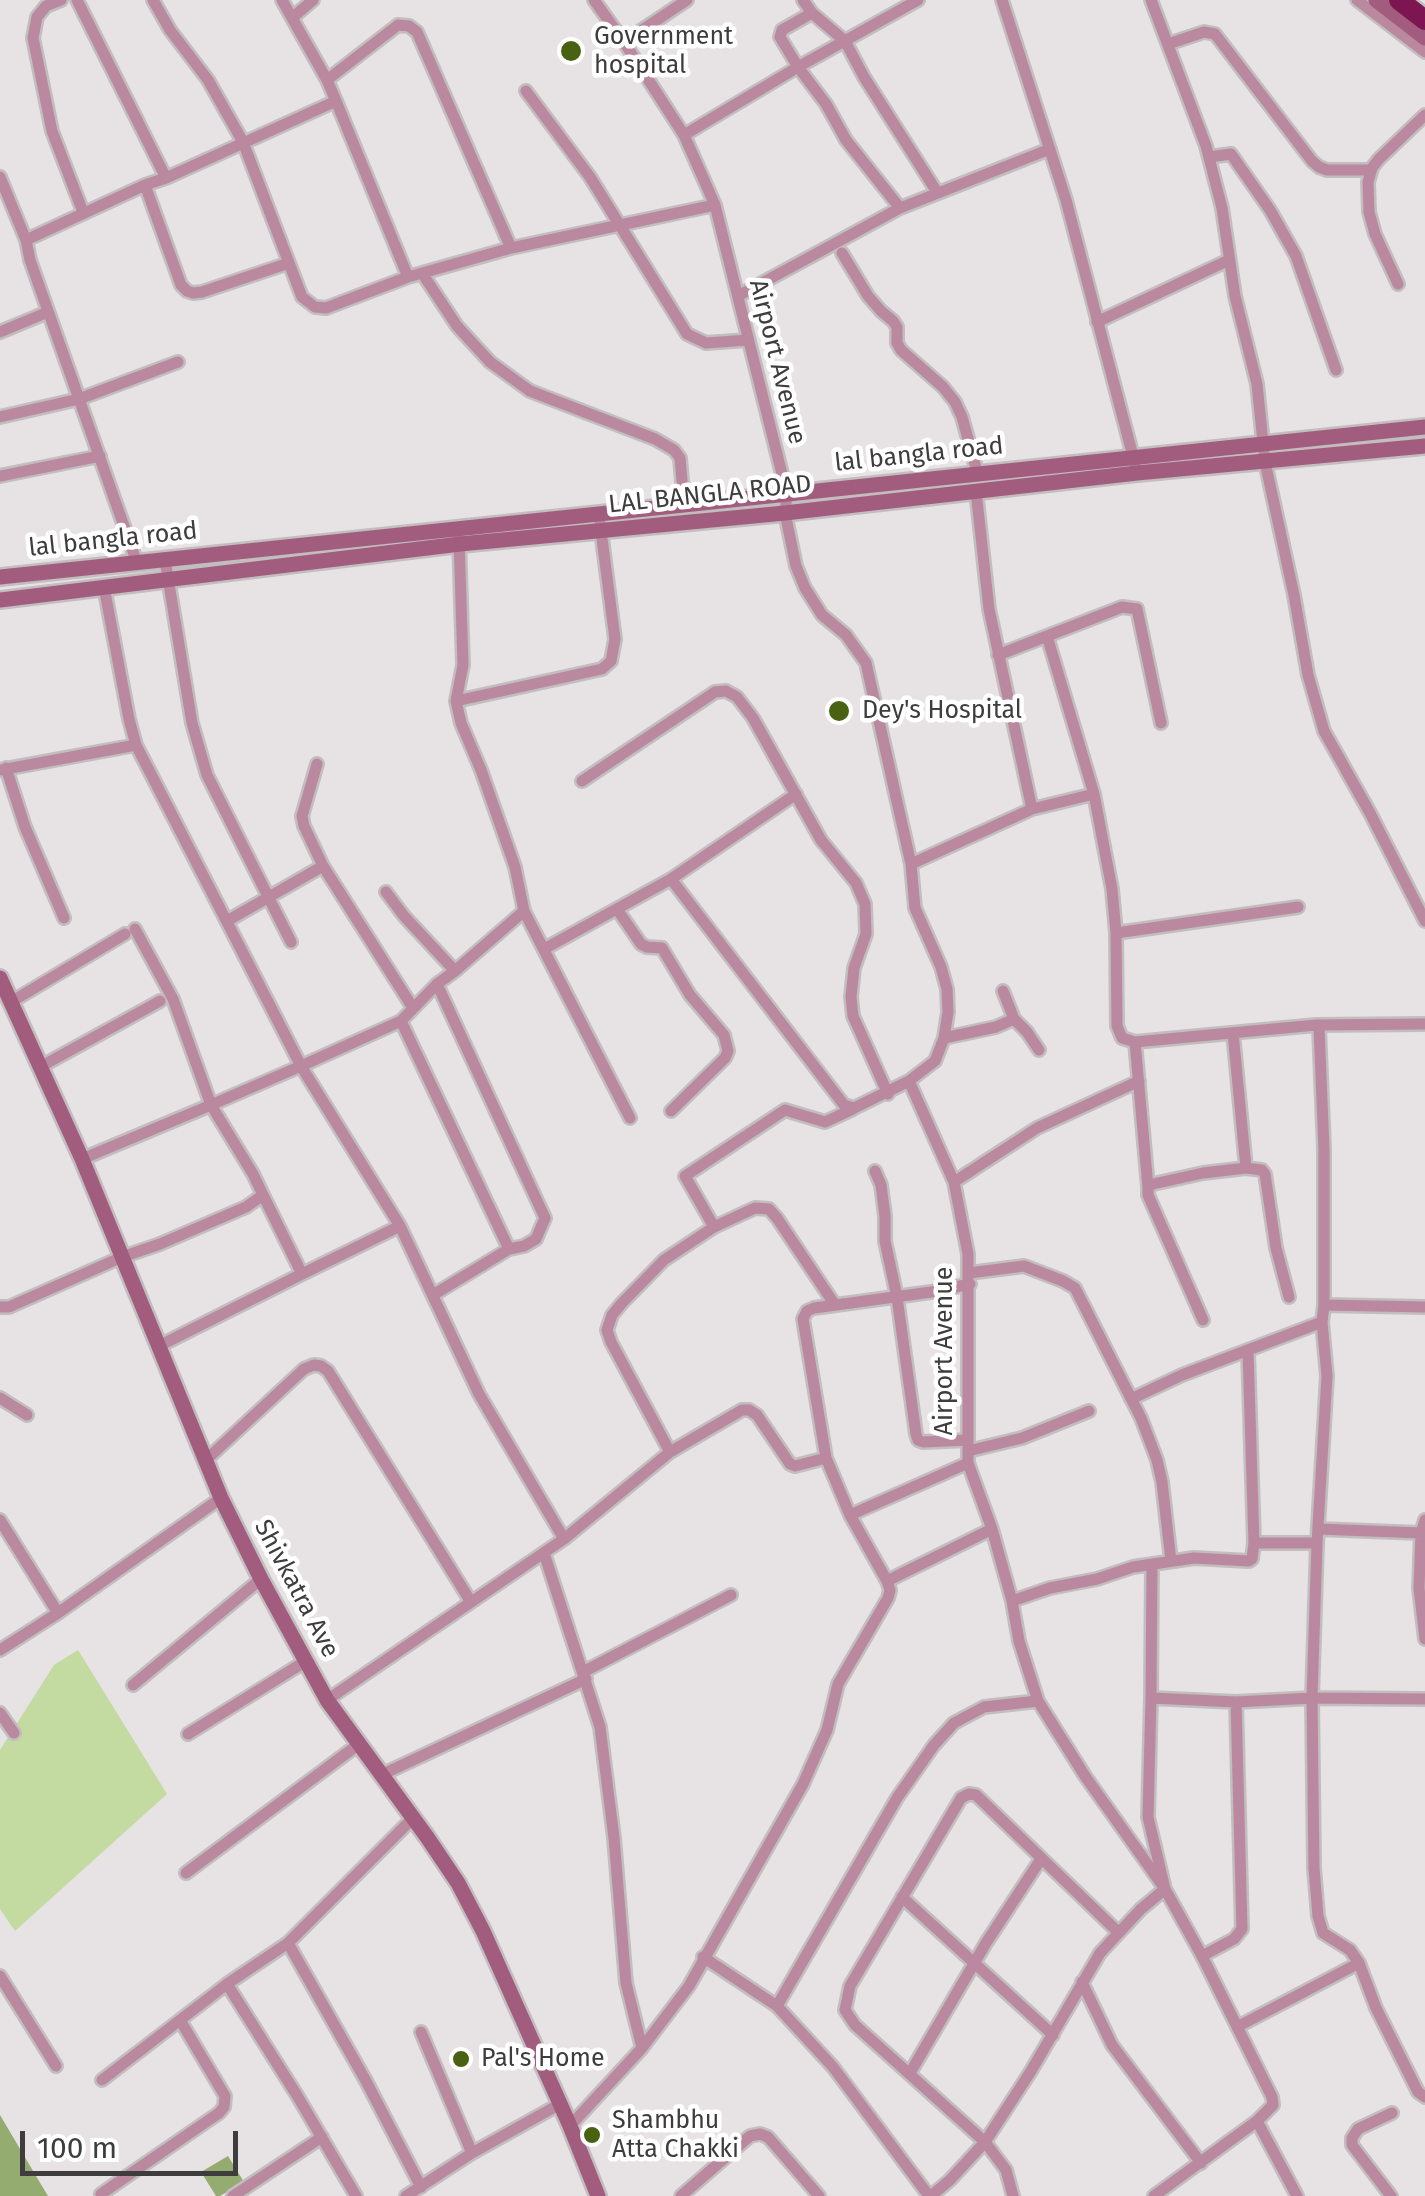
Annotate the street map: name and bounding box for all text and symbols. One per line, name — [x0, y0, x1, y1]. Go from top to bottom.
place label: Government hospital — [594, 22, 733, 81]
marker: Government hospital — [558, 38, 584, 64]
street label: Airport Avenue — [742, 277, 812, 447]
street label: lal bangla road — [833, 431, 1005, 479]
street label: LAL BANGLA ROAD — [607, 469, 813, 521]
street label: lal bangla road — [27, 516, 199, 564]
place label: Dey's Hospital — [862, 696, 1022, 726]
marker: Dey's Hospital — [826, 698, 852, 724]
street label: Airport Avenue — [930, 1267, 960, 1435]
street label: Shivkatra Ave — [247, 1515, 345, 1663]
place label: Pal's Home — [481, 2044, 605, 2074]
marker: Pal's Home — [450, 2048, 472, 2070]
place label: Shambhu Atta Chakki — [612, 2106, 739, 2165]
scale bar — [25, 2111, 242, 2173]
marker: Shambhu Atta Chakki — [581, 2124, 603, 2146]
text: 100 m — [37, 2130, 117, 2166]

